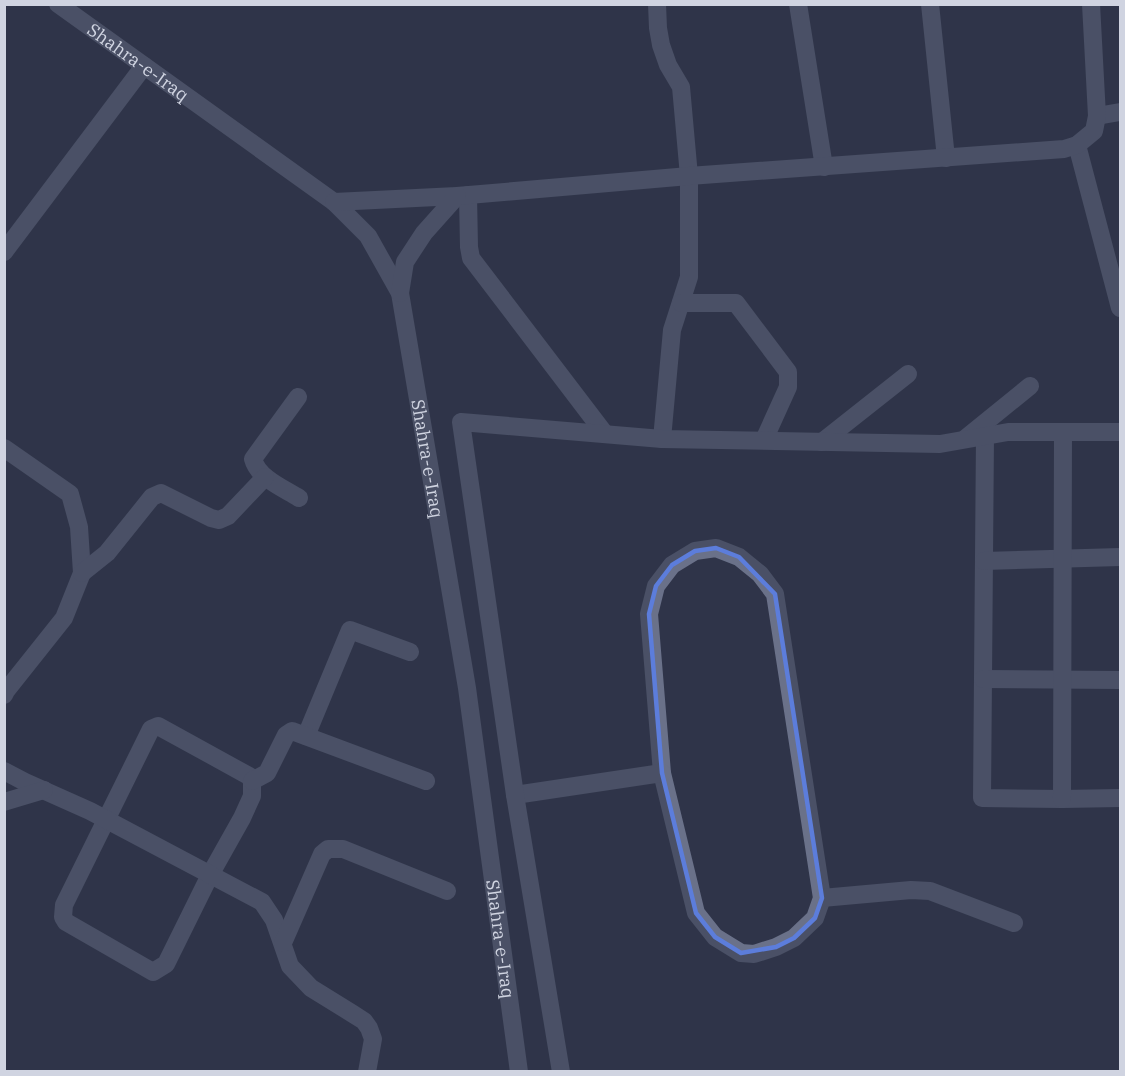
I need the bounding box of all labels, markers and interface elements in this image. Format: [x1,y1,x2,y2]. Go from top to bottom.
street label: Shahra-e-Iraq [83,17,194,106]
street label: Shahra-e-Iraq [407,397,449,520]
street label: Shahra-e-Iraq [482,878,520,1000]

